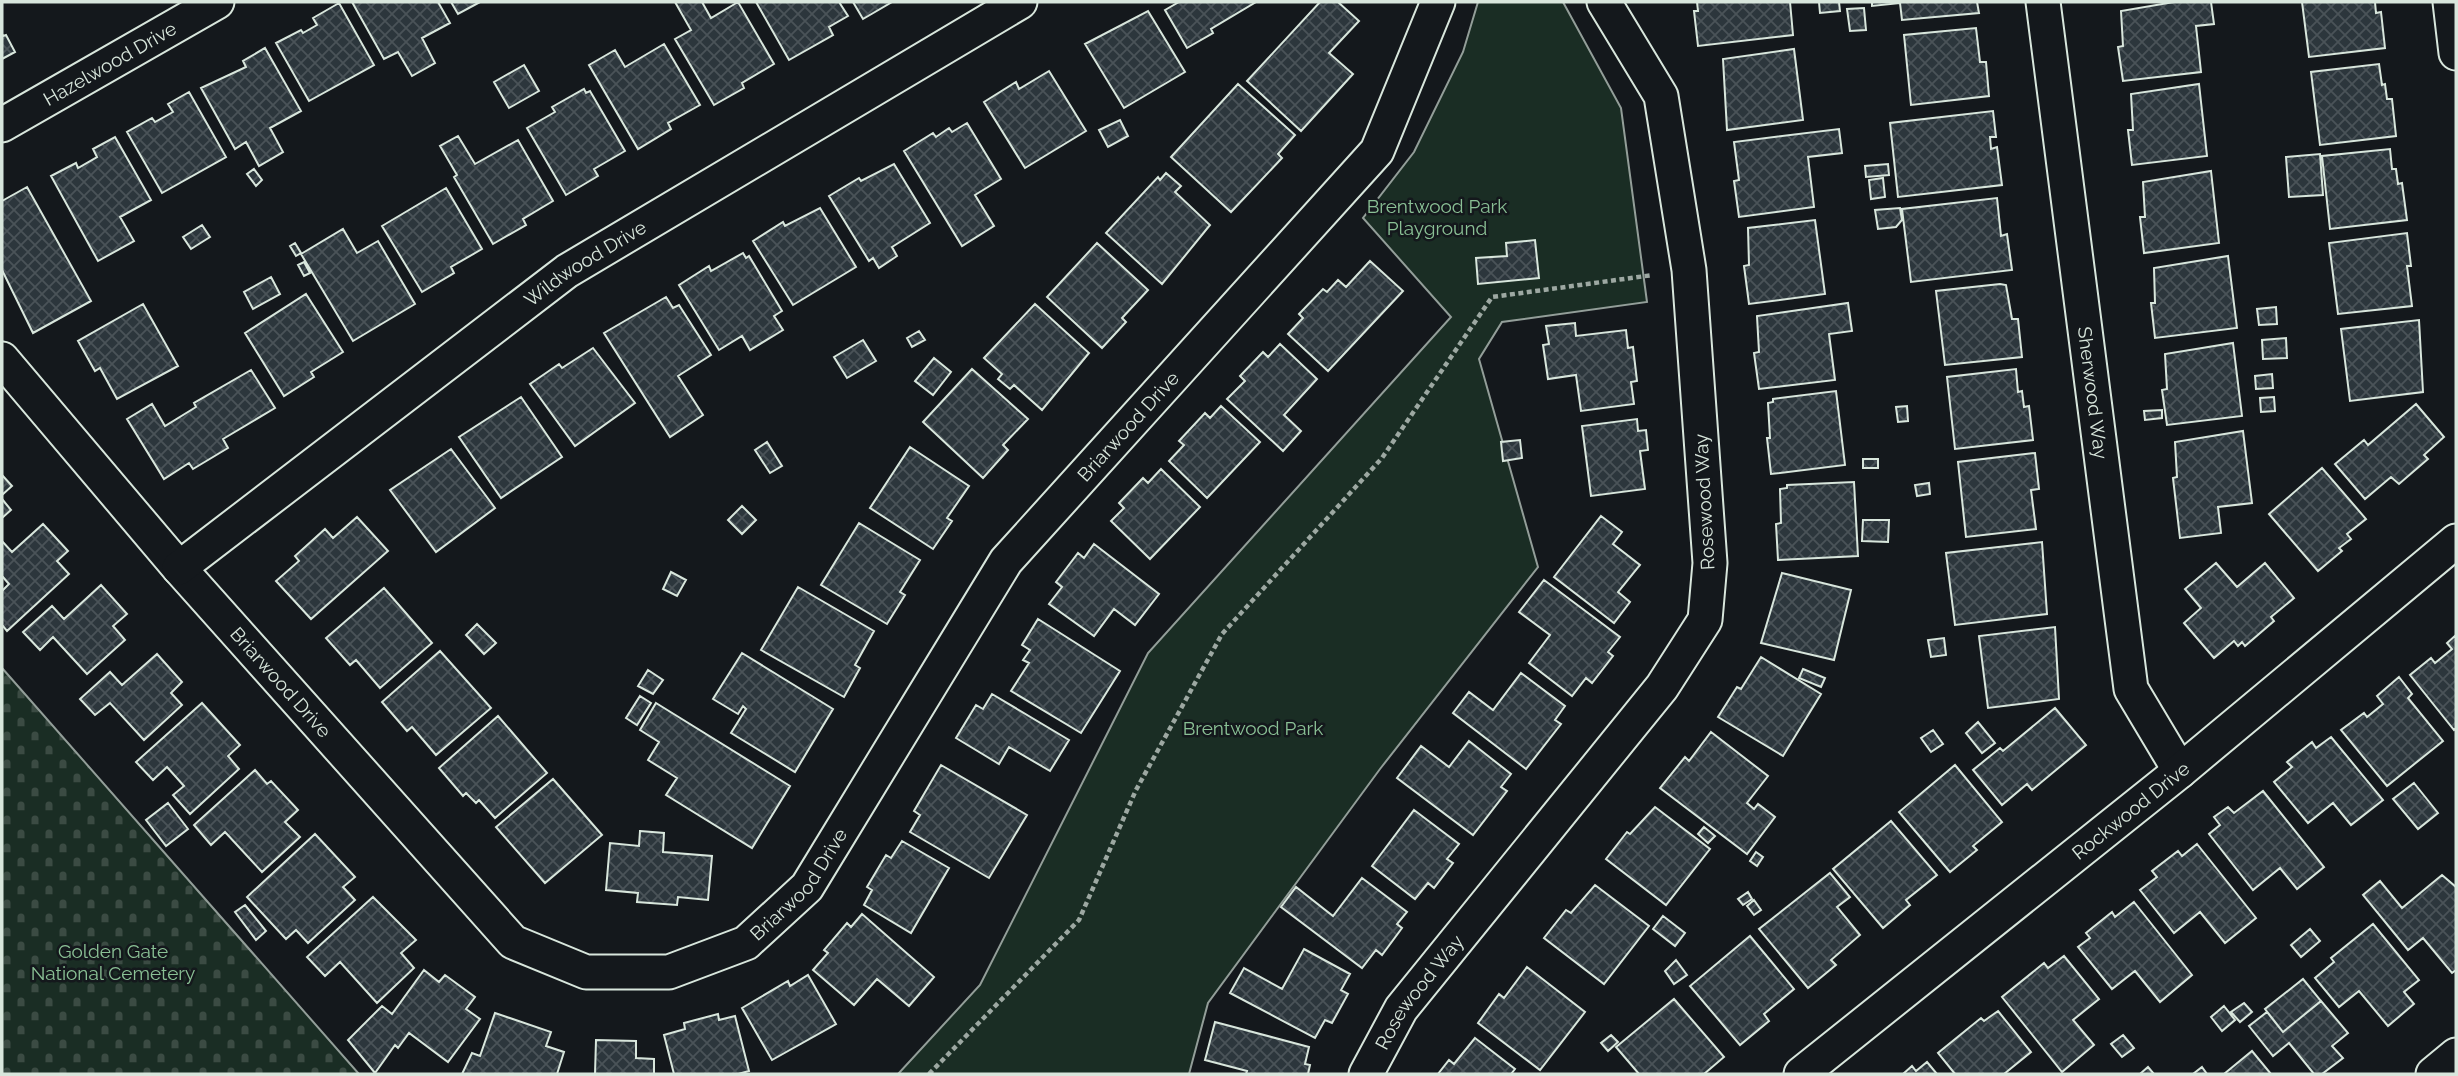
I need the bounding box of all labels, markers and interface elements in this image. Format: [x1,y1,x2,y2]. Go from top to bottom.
street label: Hazelwood Drive [39,17,180,110]
park label: Brentwood Park Playground [1367,195,1507,239]
street label: Wildwood Drive [520,216,650,311]
street label: Sherwood Way [2074,325,2112,460]
street label: Briarwood Drive [1073,367,1183,486]
street label: Rosewood Way [1689,433,1719,571]
street label: Briarwood Drive [226,623,336,742]
park label: Brentwood Park [1183,717,1323,739]
street label: Rockwood Drive [2068,757,2194,864]
street label: Briarwood Drive [745,824,851,945]
street label: Rosewood Way [1370,930,1468,1053]
park label: Golden Gate National Cemetery [31,940,195,984]

